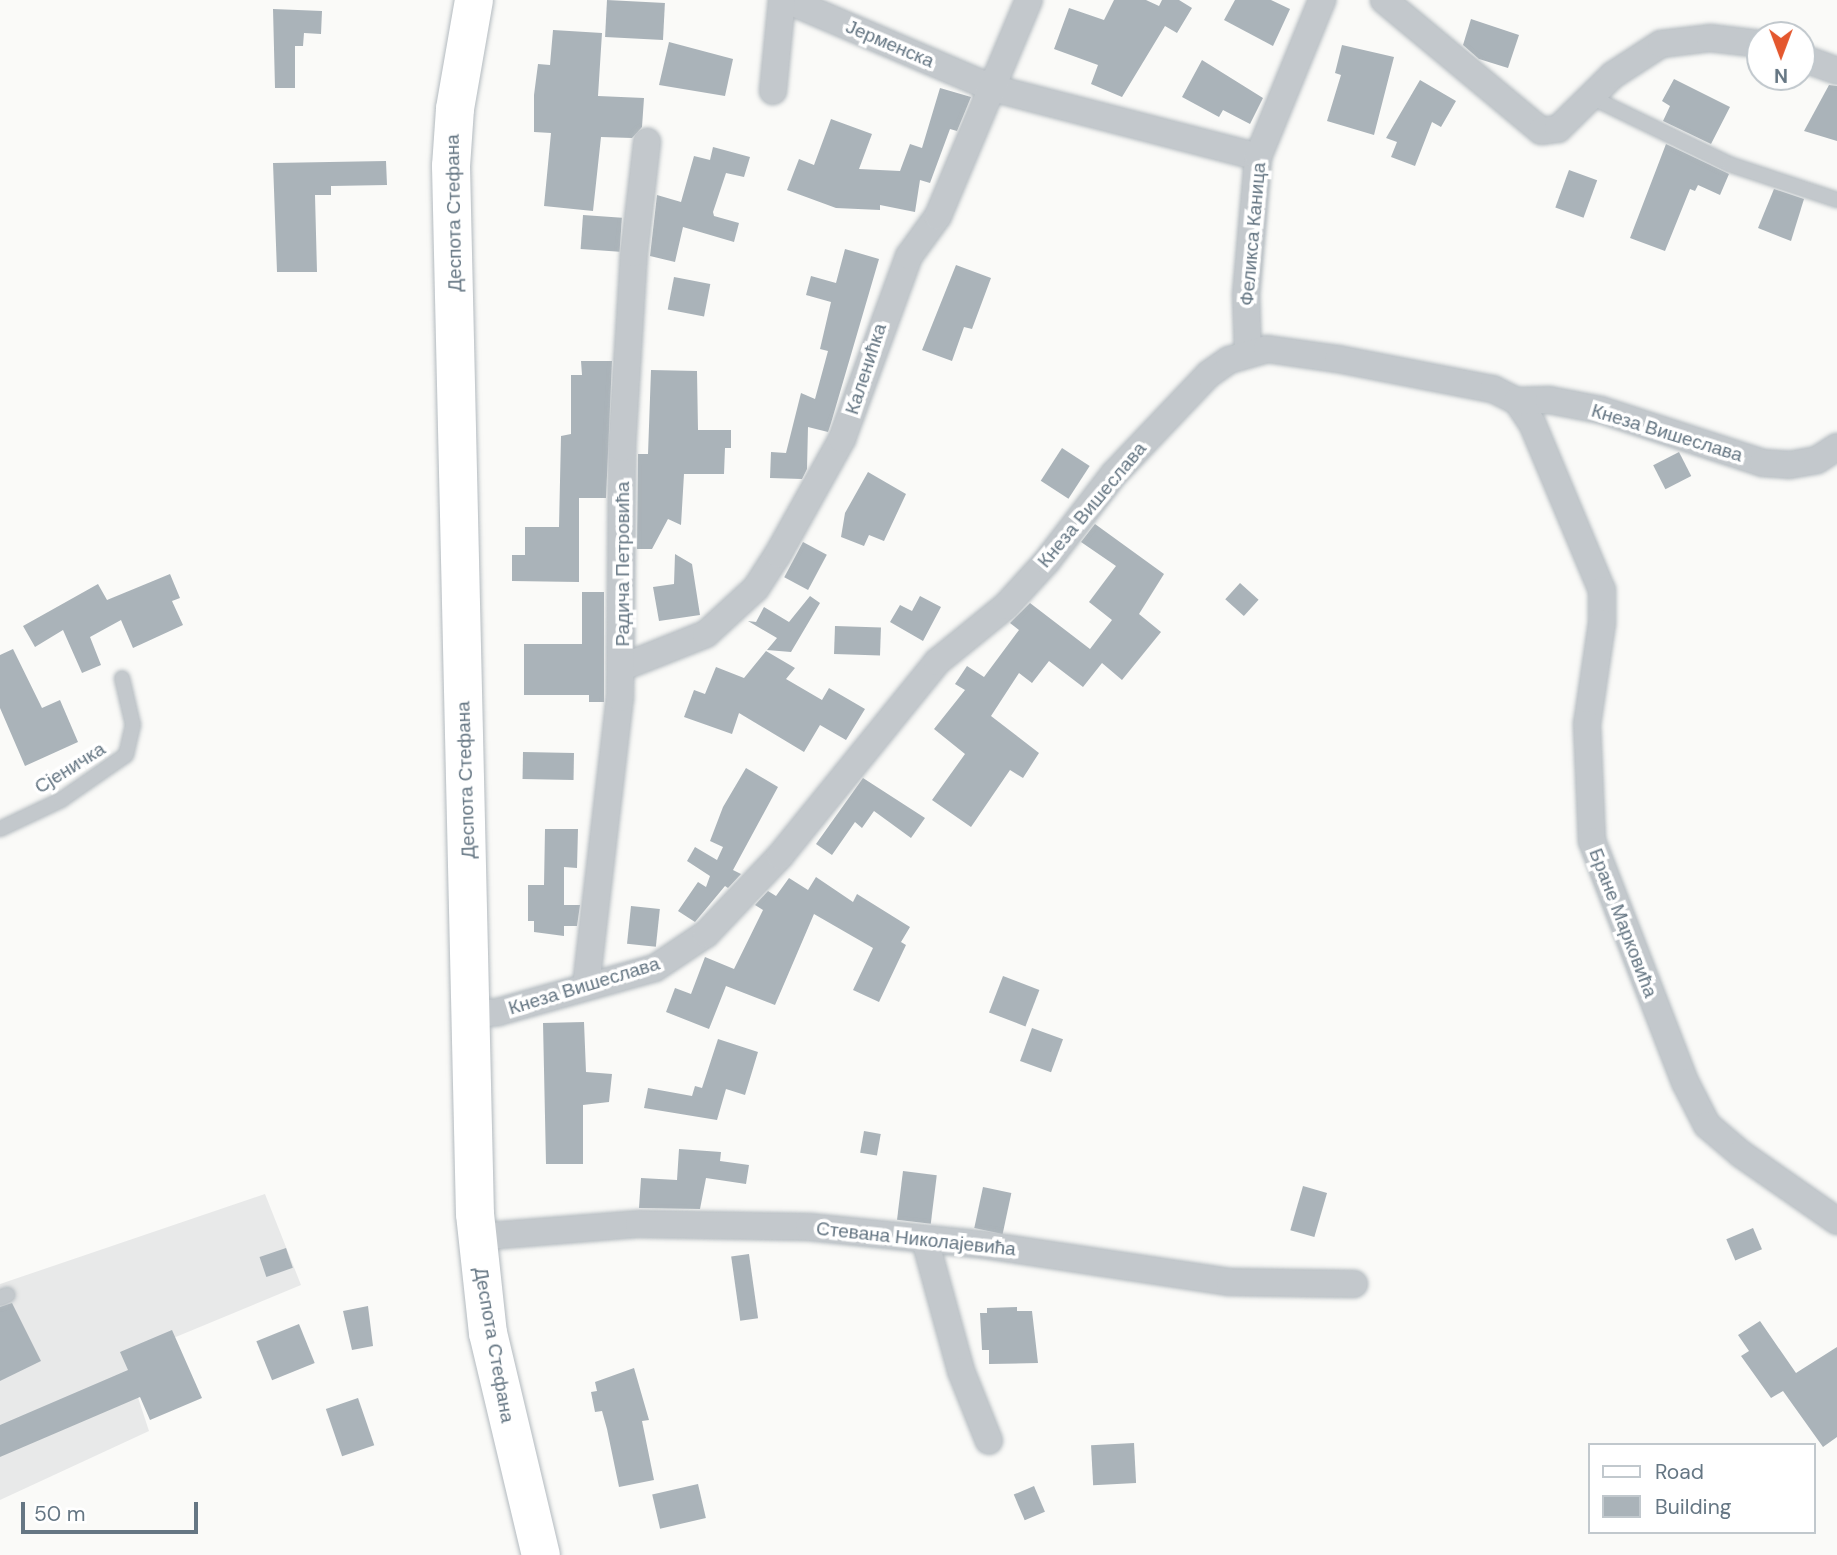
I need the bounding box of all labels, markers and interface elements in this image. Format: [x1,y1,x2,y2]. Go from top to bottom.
street label: Јерменска [842,15,938,73]
north arrow [1746,21,1816,91]
text: N [1774,63,1788,88]
street label: Деспота Стефана [441,134,467,292]
street label: Феликса Каница [1235,161,1271,307]
street label: Каленићка [841,321,891,417]
street label: Кнеза Вишеслава [1589,399,1745,467]
street label: Кнеза Вишеслава [1033,438,1151,572]
street label: Радича Петровића [612,481,634,647]
street label: Деспота Стефана [452,701,480,859]
street label: Сјеничка [31,737,109,799]
street label: Бране Марковића [1584,845,1662,1001]
street label: Кнеза Вишеслава [506,952,662,1020]
street label: Стевана Николајевића [815,1217,1017,1261]
street label: Деспота Стефана [469,1265,519,1425]
legend [1588,1443,1816,1534]
text: Road [1655,1458,1704,1486]
scale bar [24,1488,201,1532]
text: Building [1655,1493,1731,1521]
text: 50 m [34,1500,85,1528]

